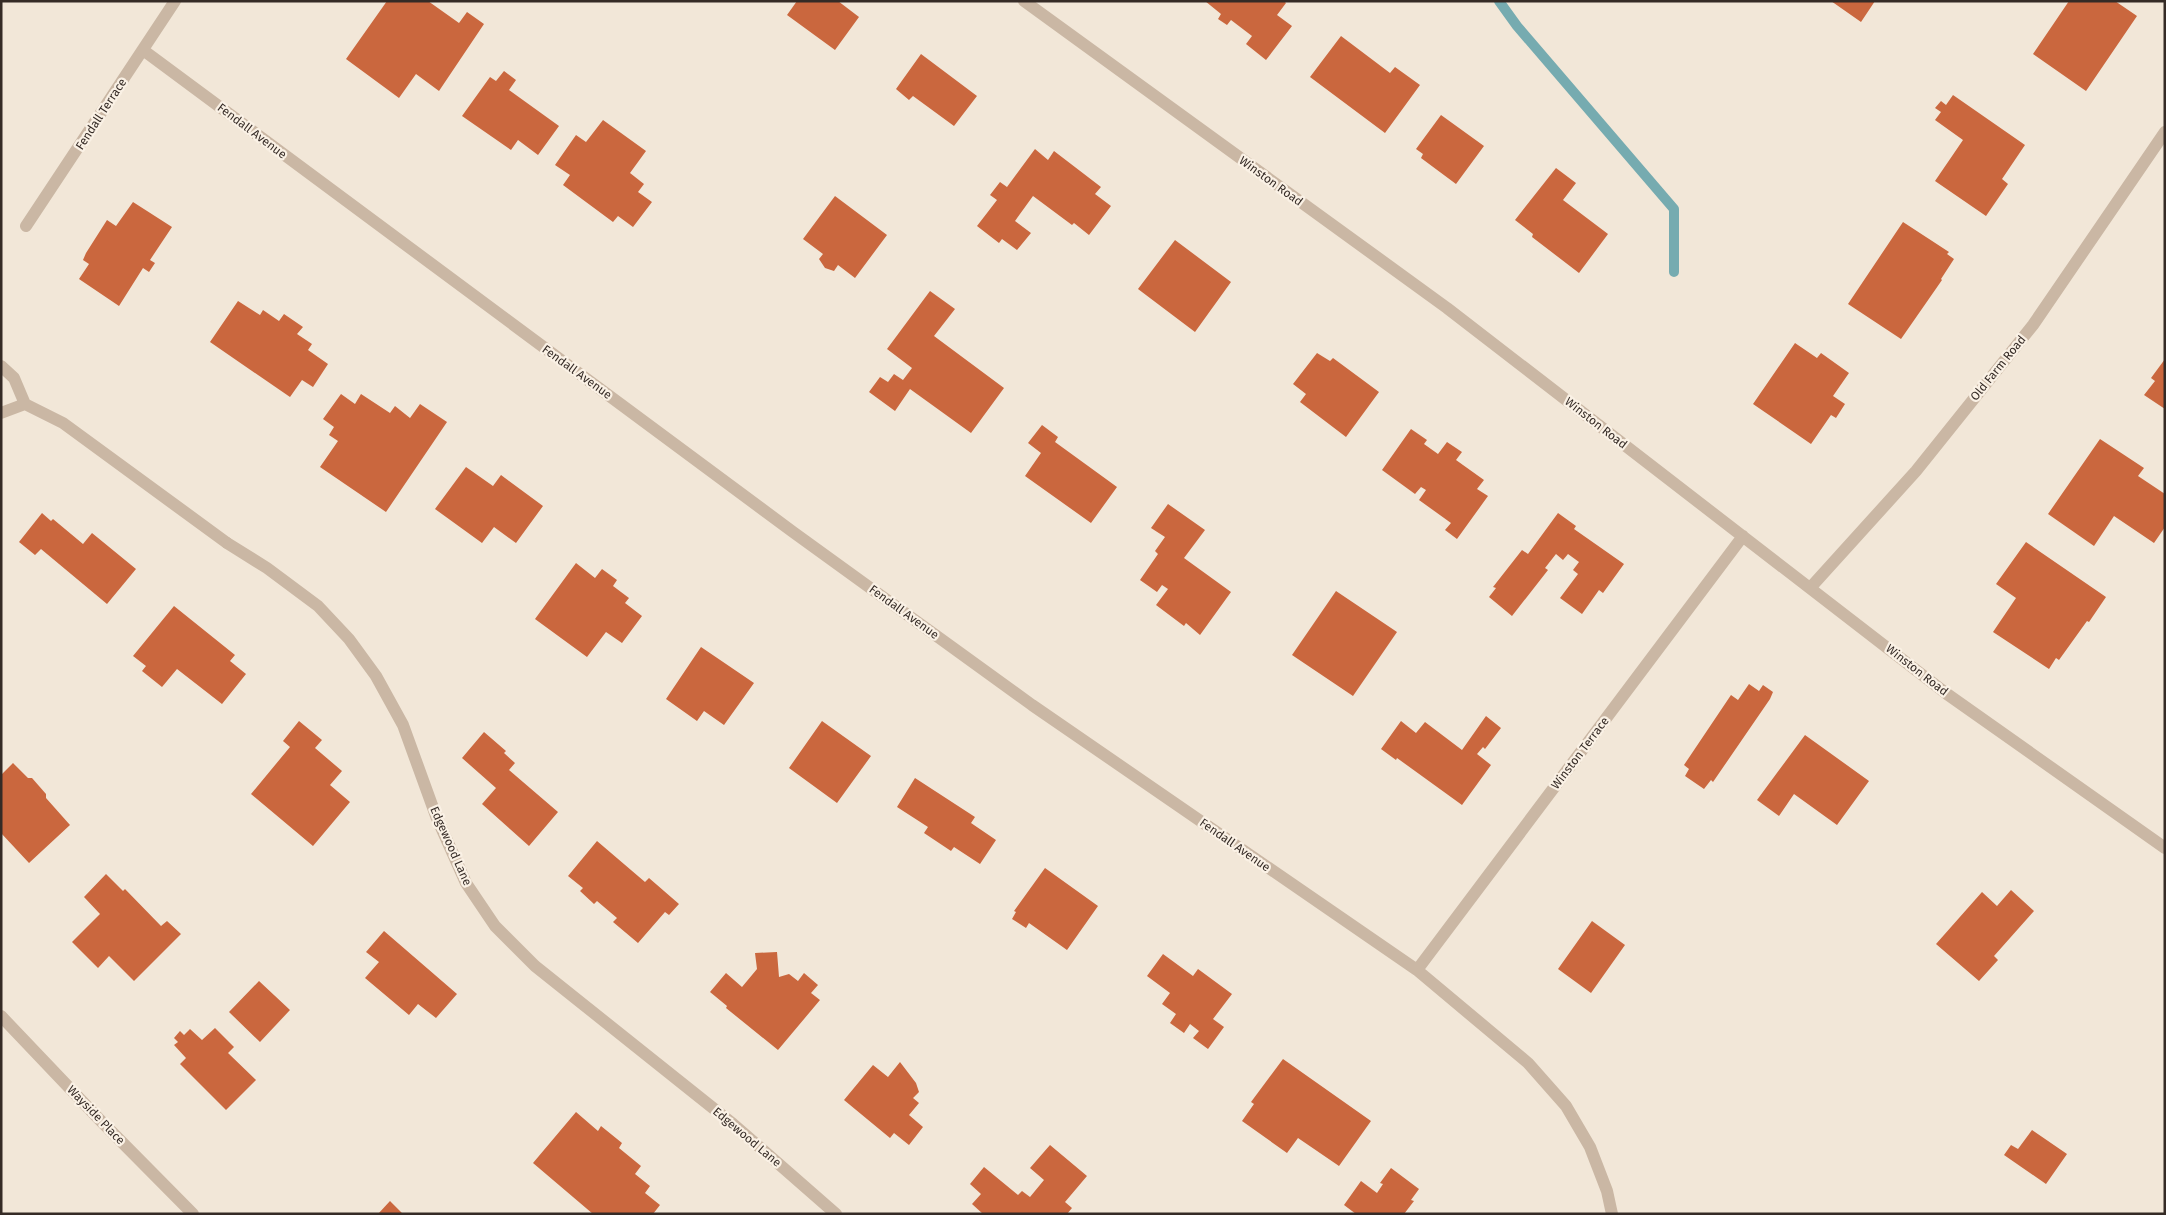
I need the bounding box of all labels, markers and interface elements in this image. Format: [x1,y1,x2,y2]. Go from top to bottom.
street label: Fendall Terrace [73,76,129,152]
street label: Fendall Avenue [215,101,289,161]
street label: Winston Road [1237,153,1305,209]
street label: Old Farm Road [1968,333,2028,403]
street label: Fendall Avenue [539,342,615,402]
street label: Winston Road [1562,394,1630,452]
street label: Fendall Avenue [866,582,942,642]
street label: Winston Road [1883,641,1951,699]
street label: Winston Terrace [1548,714,1612,792]
street label: Edgewood Lane [427,804,475,888]
street label: Fendall Avenue [1197,816,1273,874]
street label: Wayside Place [64,1083,128,1147]
street label: Edgewood Lane [710,1104,784,1170]

